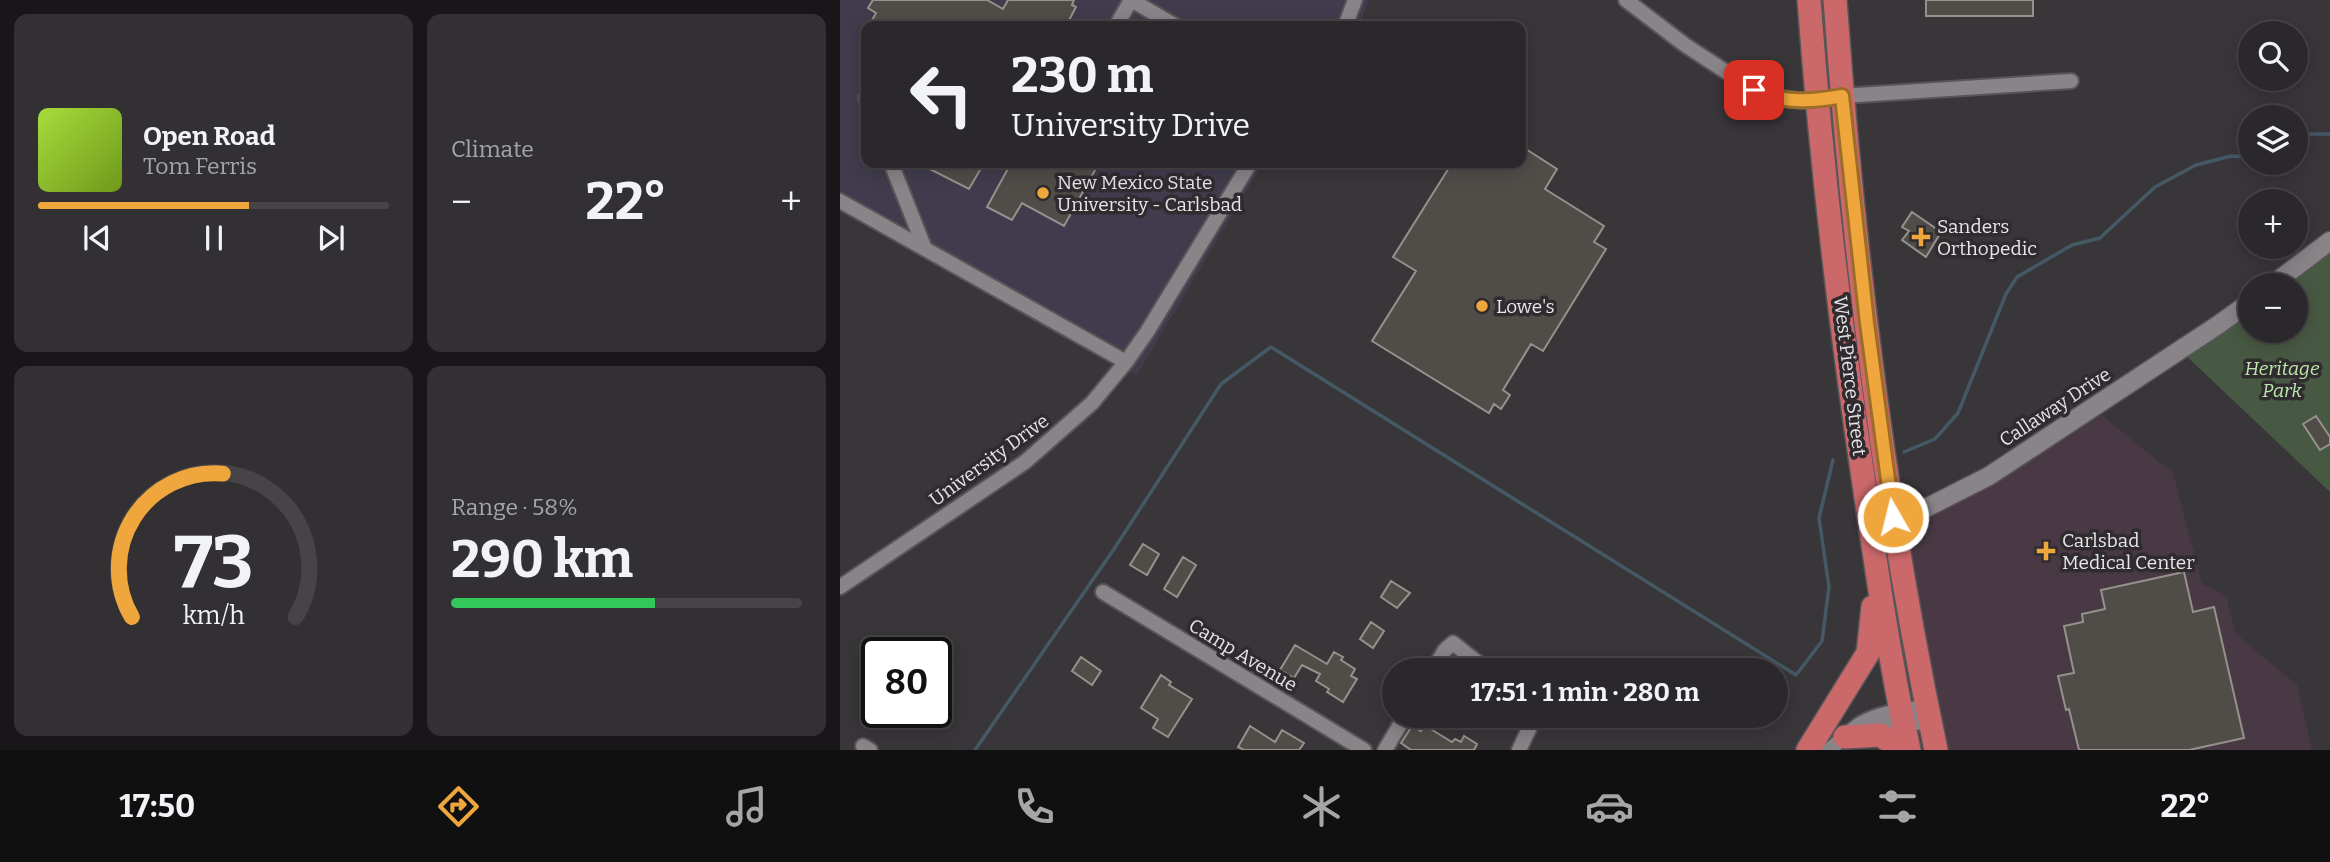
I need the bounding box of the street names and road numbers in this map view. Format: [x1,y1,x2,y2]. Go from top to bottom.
street label: West Pierce Street [1829,295,1871,457]
street label: Callaway Drive [1995,362,2115,452]
street label: University Drive [925,409,1053,511]
street label: Camp Avenue [1185,614,1301,696]

